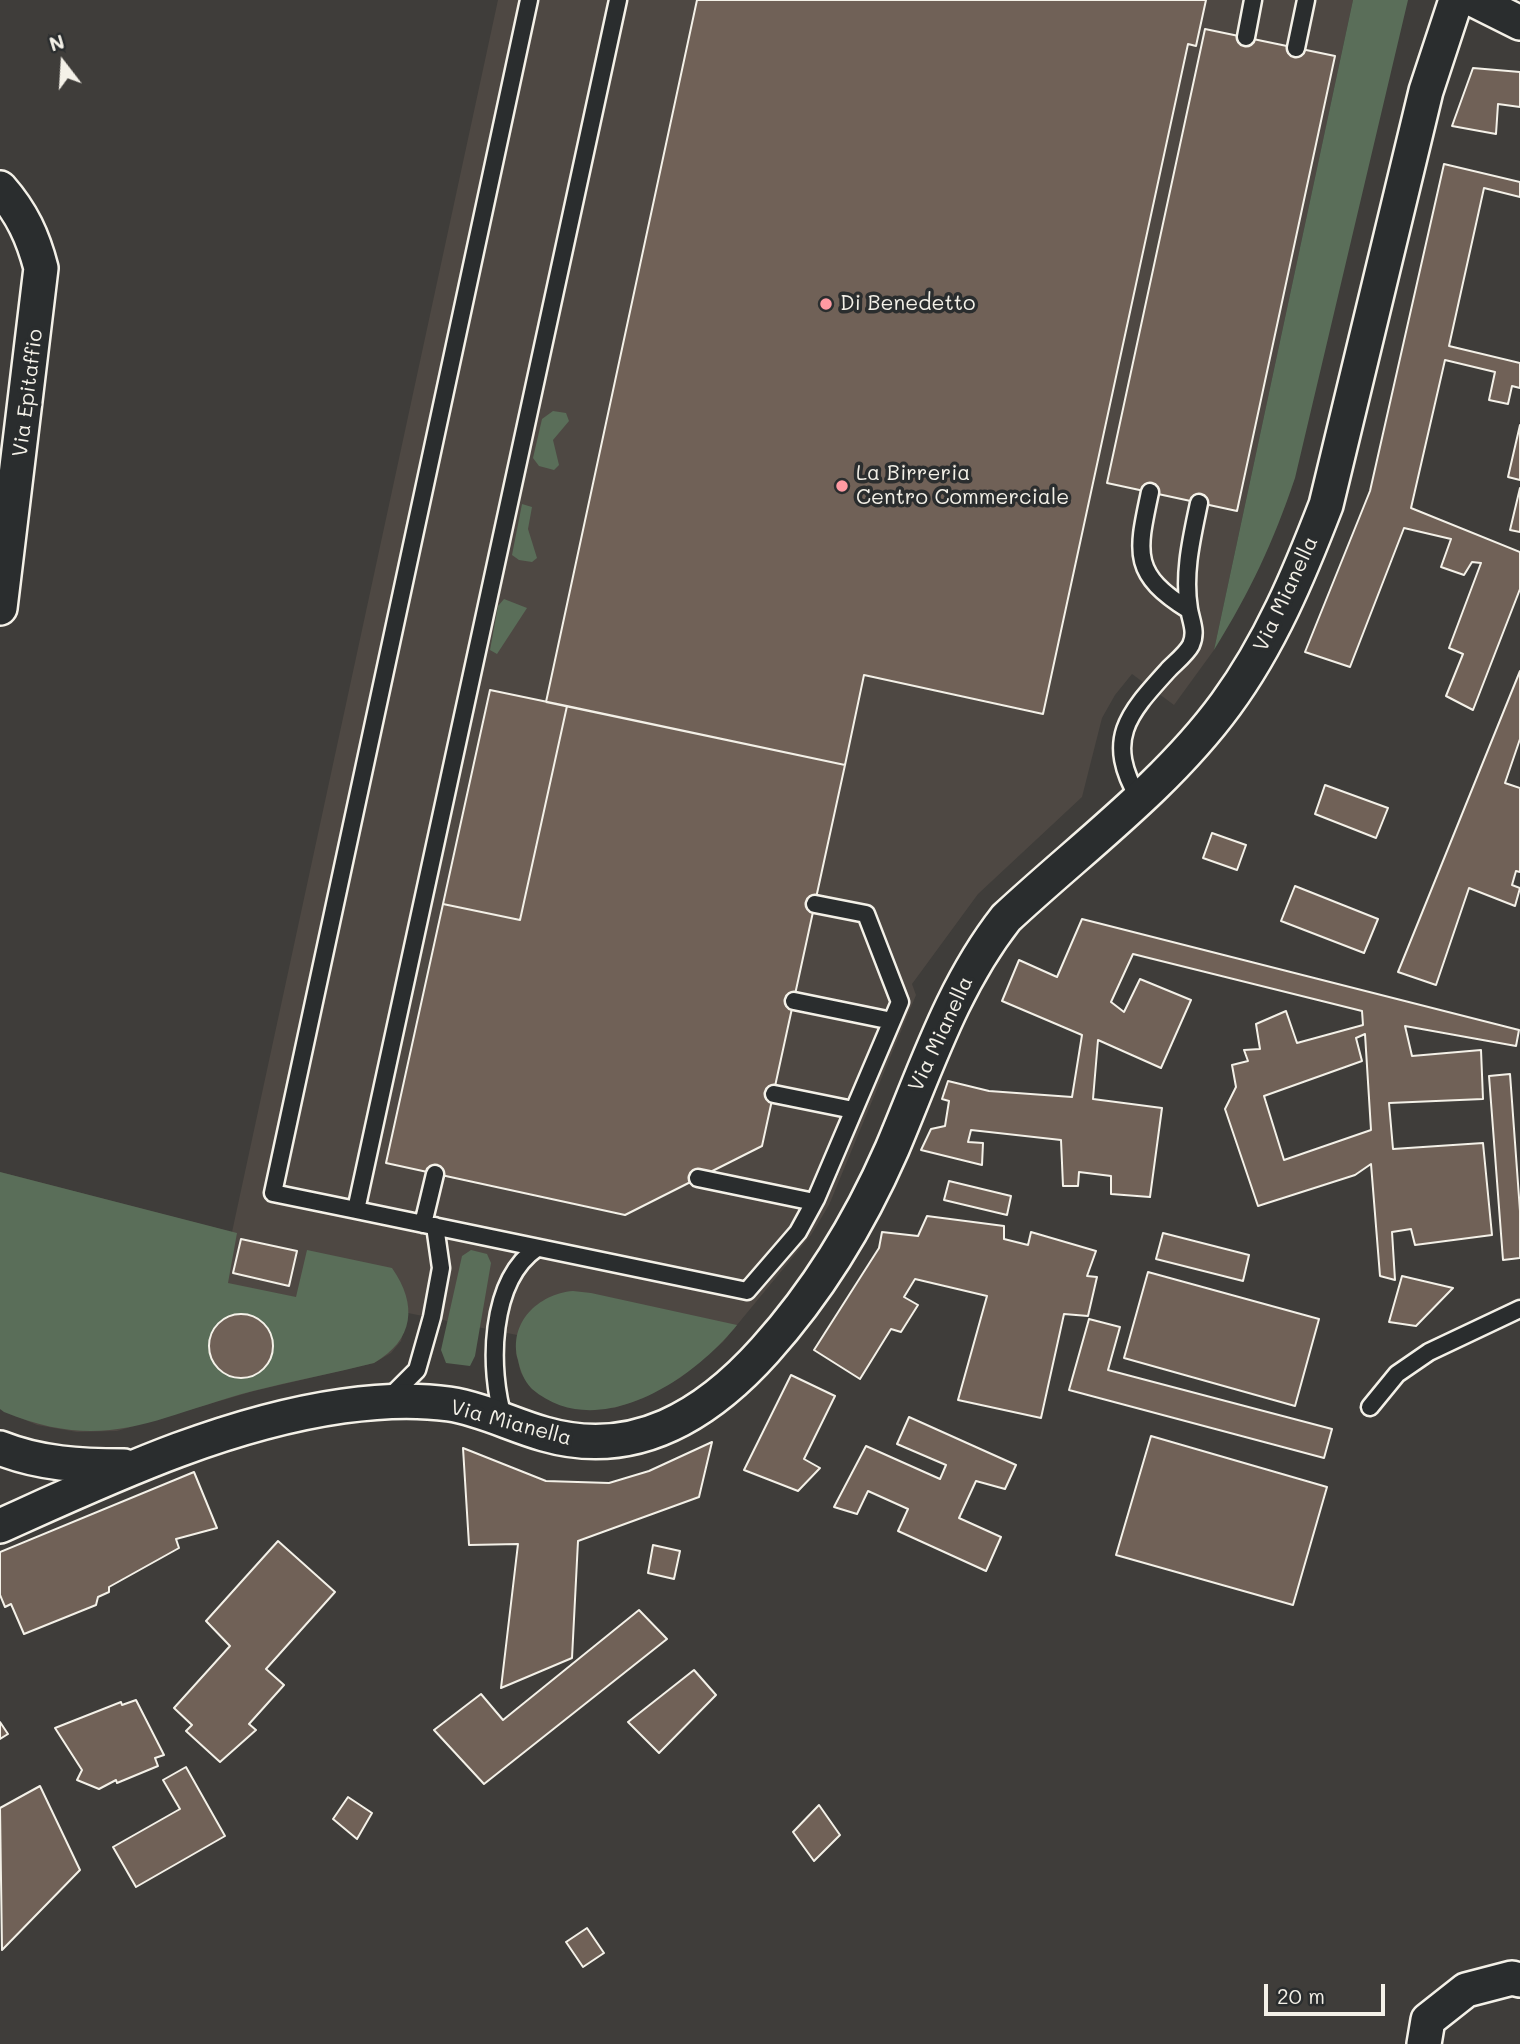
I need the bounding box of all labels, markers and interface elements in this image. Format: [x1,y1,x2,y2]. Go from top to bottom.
north arrow [28,28,98,98]
text: N [46,28,67,57]
place label: Di Benedetto [840,291,975,317]
marker: Di Benedetto [818,296,834,312]
street label: Via Epitaffio [8,328,48,458]
place label: La Birreria Centro Commerciale [856,461,1069,511]
marker: La Birreria Centro Commerciale [834,478,850,494]
street label: Via Mianella [1248,532,1324,656]
street label: Via Mianella [903,972,979,1096]
street label: Via Mianella [448,1395,574,1451]
scale bar [1268,1970,1389,2014]
text: 20 m [1277,1982,1325,2009]

